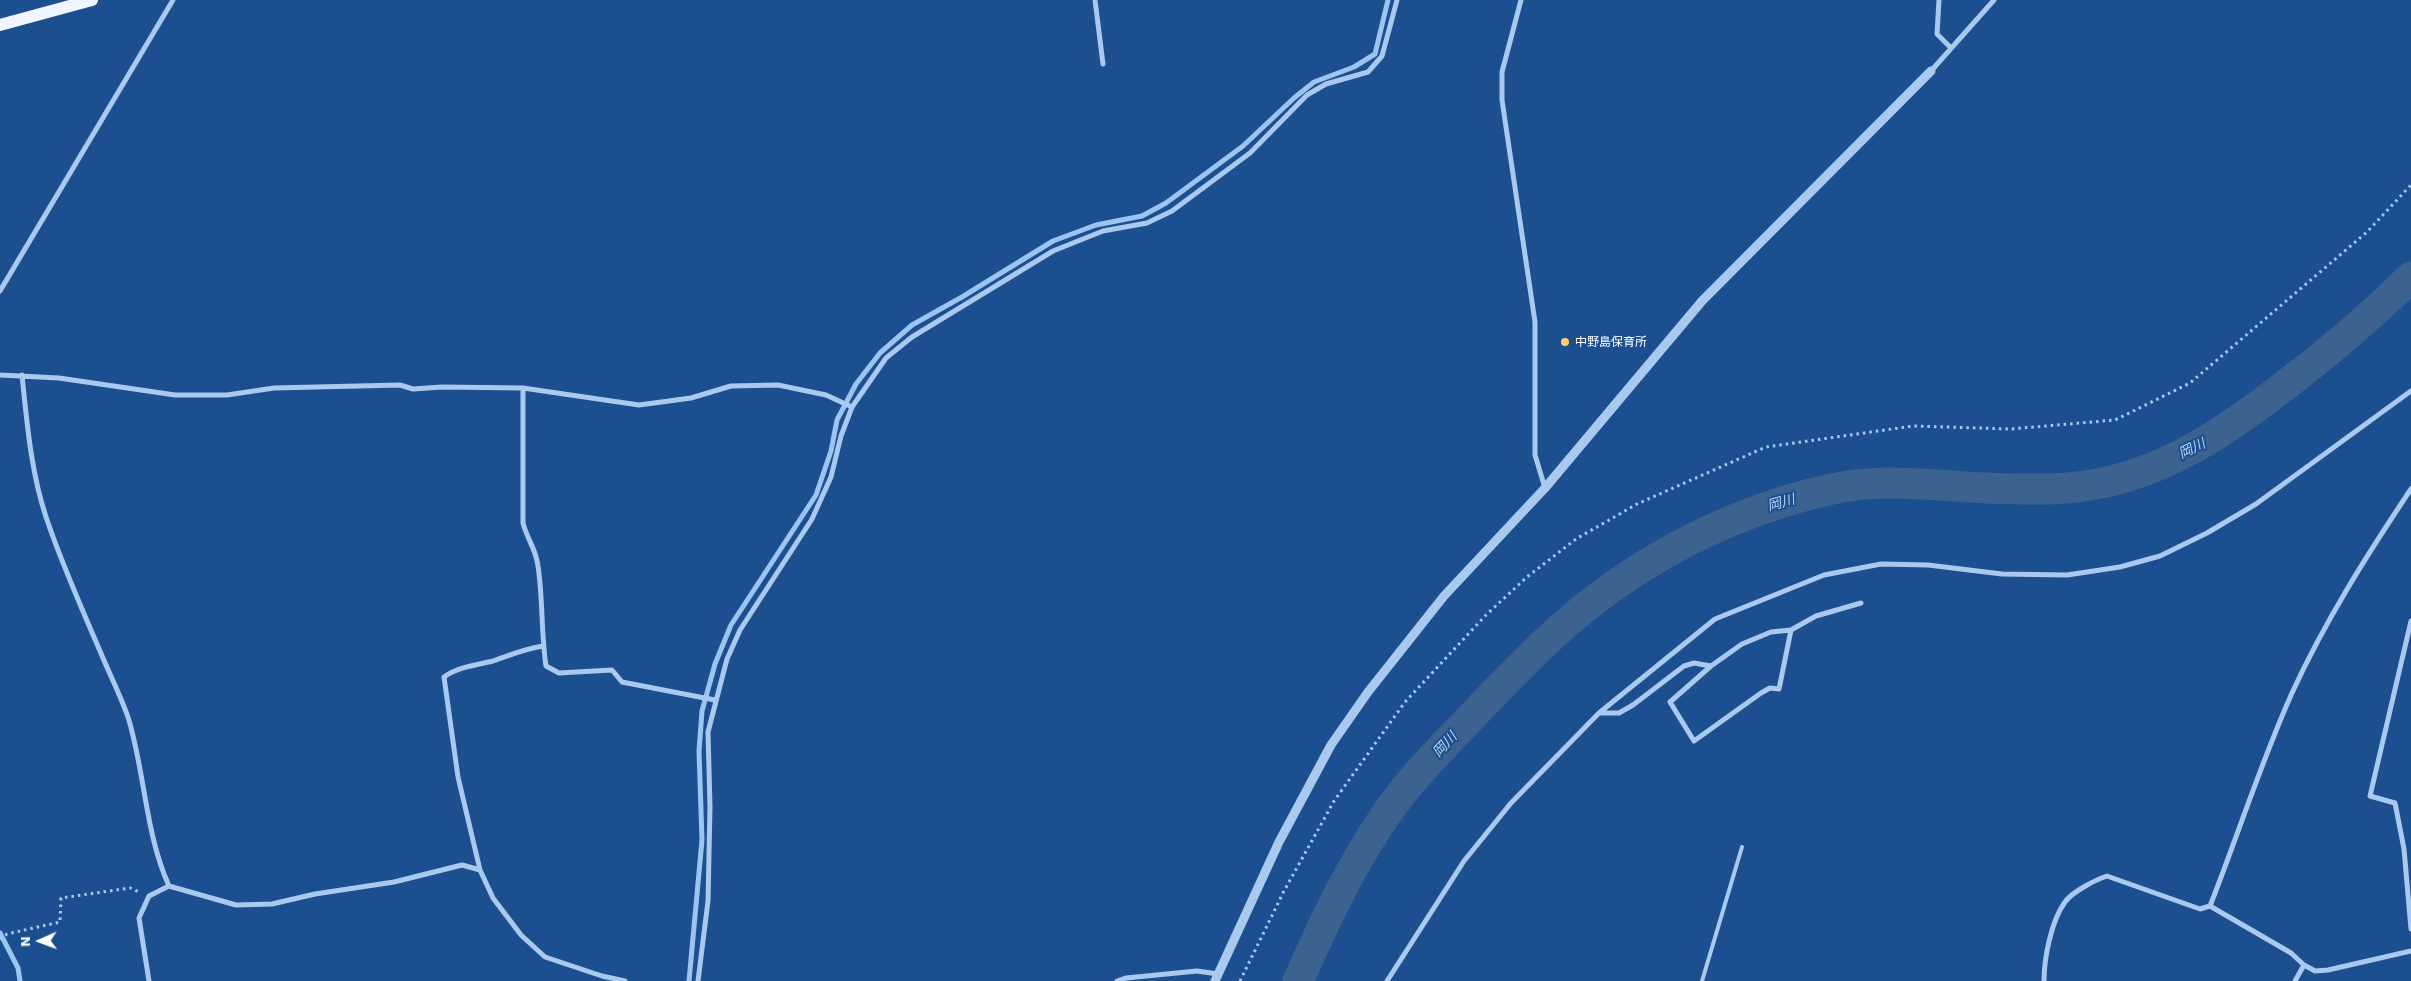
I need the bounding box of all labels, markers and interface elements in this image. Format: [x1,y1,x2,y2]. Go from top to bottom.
place label: 中野島保育所 [1575,335,1647,349]
marker: 中野島保育所 [1559,336,1571,348]
water label: 岡川 [2176,435,2208,463]
water label: 岡川 [1765,491,1797,515]
water label: 岡川 [1429,729,1461,761]
north arrow [15,916,65,966]
text: N [17,936,33,947]

